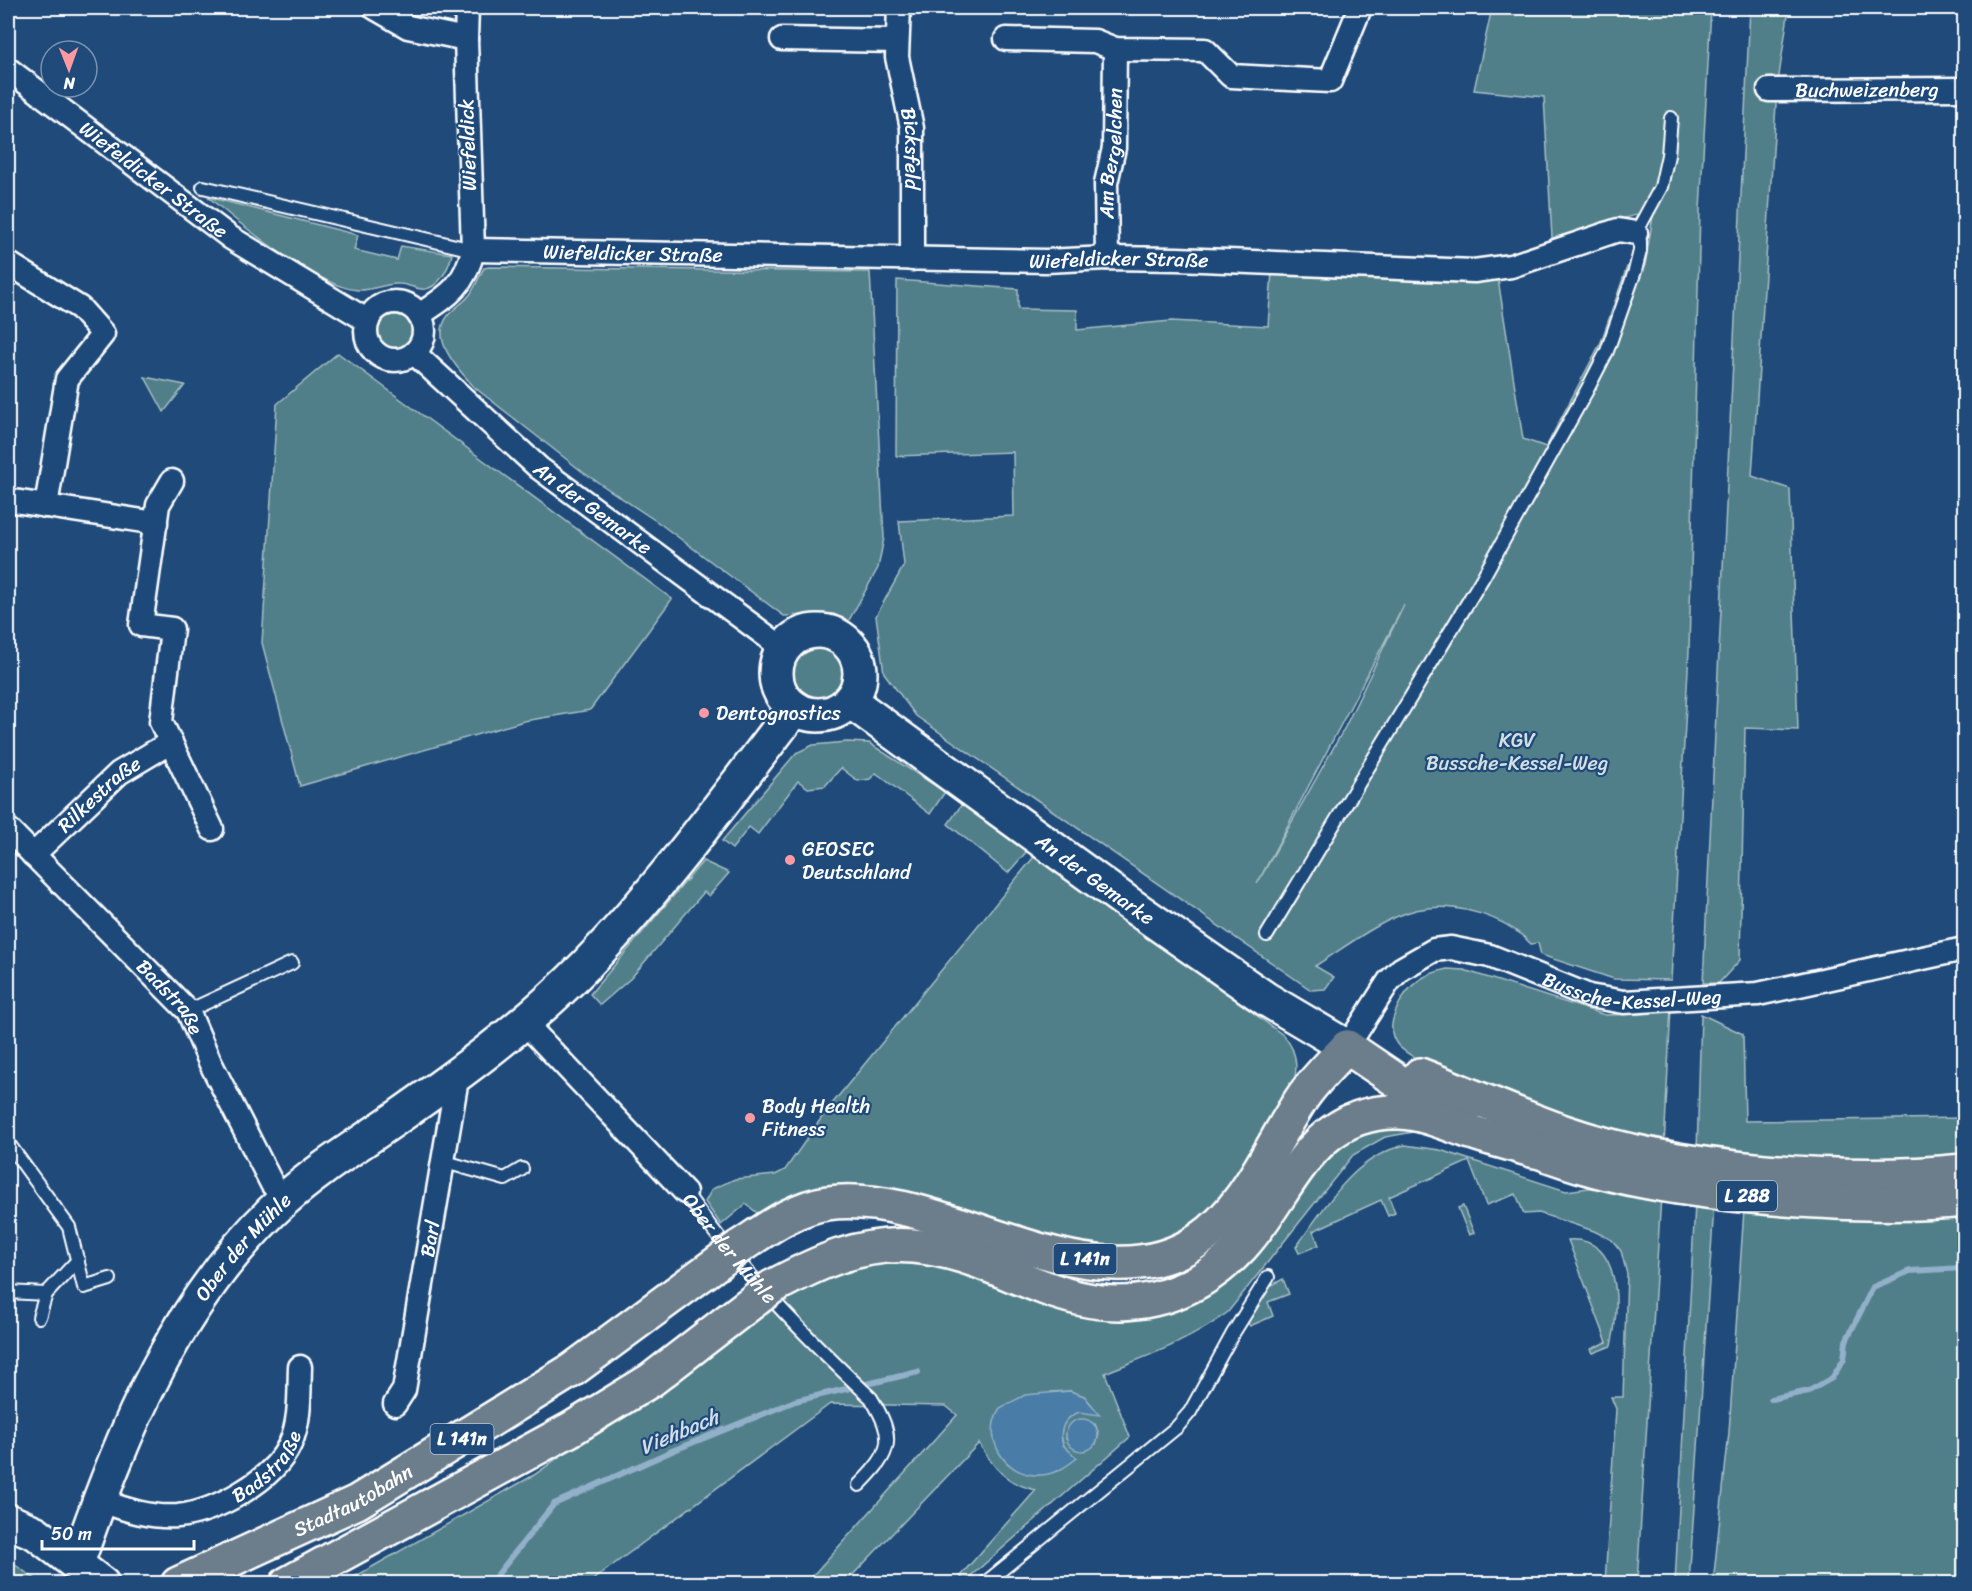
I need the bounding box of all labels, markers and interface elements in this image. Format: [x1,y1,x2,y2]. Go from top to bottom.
north arrow [39,39,99,99]
text: N [63,69,76,98]
street label: Buchweizenberg [1795,72,1939,107]
street label: Am Bergelchen [1088,88,1132,220]
street label: Wiefeldick [449,98,487,192]
street label: Bicksfeld [891,104,930,191]
street label: Wiefeldicker Straße [72,111,236,248]
street label: Wiefeldicker Straße [543,234,723,272]
street label: Wiefeldicker Straße [1029,240,1209,279]
street label: An der Gemarke [525,451,660,564]
place label: Dentognostics [716,696,841,731]
marker: Dentognostics [697,706,711,720]
park label: KGV Bussche-Kessel-Weg [1426,723,1608,781]
street label: Rilkestraße [49,746,148,841]
street label: An der Gemarke [1027,823,1162,934]
place label: GEOSEC Deutschland [802,832,912,890]
marker: GEOSEC Deutschland [783,853,797,867]
street label: Badstraße [128,950,214,1040]
street label: Bussche-Kessel-Weg [1537,961,1722,1020]
place label: Body Health Fitness [762,1089,870,1147]
marker: Body Health Fitness [743,1111,757,1125]
road number: L 288 [1717,1181,1777,1211]
street label: Ober der Mühle [185,1183,300,1308]
street label: Ober der Mühle [673,1185,786,1312]
street label: Barl [409,1217,450,1260]
road number: L 141n [1054,1244,1116,1274]
water label: Viehbach [633,1397,727,1466]
road number: L 141n [430,1424,494,1454]
street label: Badstraße [225,1426,311,1512]
street label: Stadtautobahn [287,1454,420,1547]
scale bar [42,1513,194,1551]
text: 50 m [51,1518,92,1550]

